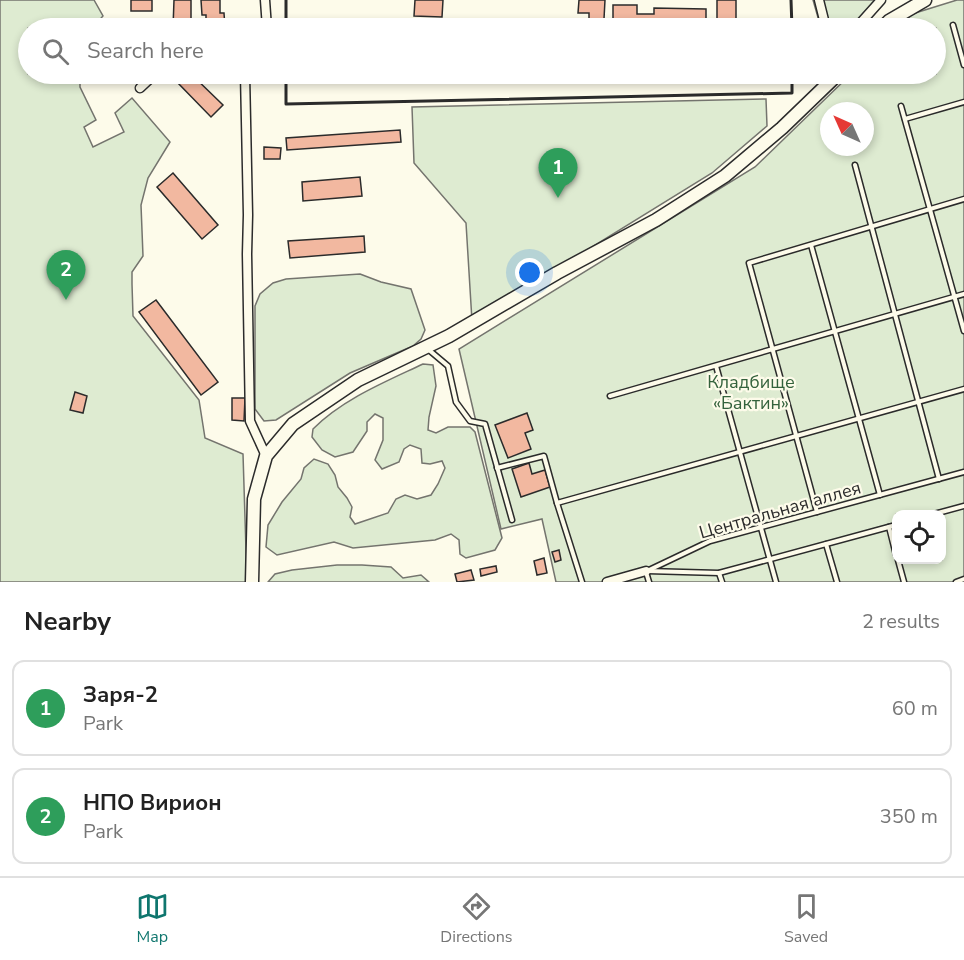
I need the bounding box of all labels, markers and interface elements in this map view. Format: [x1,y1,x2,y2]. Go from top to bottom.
search box [18,18,946,84]
icon: search [39,35,72,68]
text: Search here [87,36,204,66]
north arrow [820,102,874,156]
pin: 1 [538,148,578,198]
pin: 2 [46,250,86,300]
your location [515,258,544,287]
park label: Кладбище «Бактин» [707,370,795,415]
street label: Центральная аллея [696,475,864,545]
map controls [892,510,946,564]
button: locate [892,510,946,564]
text: Nearby [24,604,111,639]
text: 2 results [862,608,940,635]
text: Заря-2 [83,680,158,710]
text: 1 [40,695,52,722]
text: 60 m [892,695,938,722]
text: Park [83,710,123,737]
text: НПО Вирион [83,788,222,818]
text: 2 [40,803,52,830]
text: 350 m [880,803,938,830]
text: Park [83,818,123,845]
tab: Map [136,890,169,948]
tab: Directions [440,890,512,948]
tab: Saved [784,890,828,948]

